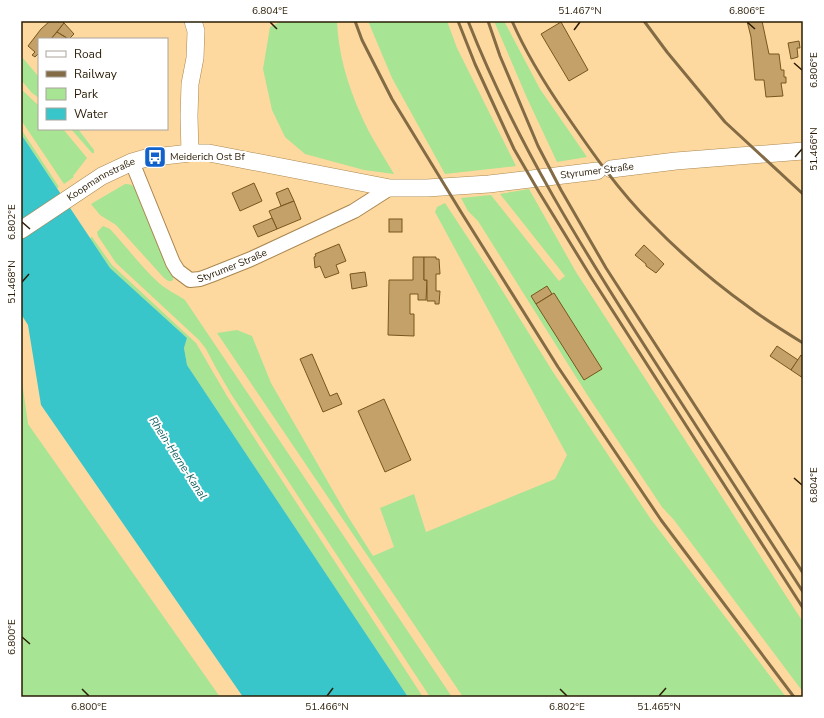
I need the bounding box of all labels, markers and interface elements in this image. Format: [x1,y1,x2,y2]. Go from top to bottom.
text: 6.804°E [252,4,288,18]
text: 51.467°N [558,4,602,18]
text: 6.806°E [729,4,765,18]
legend [38,38,168,130]
text: Road [74,46,102,62]
text: 6.806°E [807,52,821,88]
text: Railway [74,66,118,82]
text: Park [74,86,99,102]
text: Water [74,106,108,122]
text: 51.466°N [807,127,821,171]
bus stop icon: Meiderich Ost Bf [142,144,168,170]
place label: Meiderich Ost Bf [170,150,245,164]
street label: Koopmannstraße [64,154,137,204]
street label: Styrumer Straße [559,160,635,182]
text: 6.802°E [5,204,19,240]
street label: Styrumer Straße [195,246,269,286]
text: 51.468°N [5,260,19,304]
water label: Rhein-Herne-Kanal [146,414,210,502]
text: 6.804°E [807,467,821,503]
text: 6.800°E [5,619,19,655]
text: 6.800°E [71,700,107,714]
text: 51.466°N [305,700,349,714]
text: 6.802°E [549,700,585,714]
text: 51.465°N [637,700,681,714]

